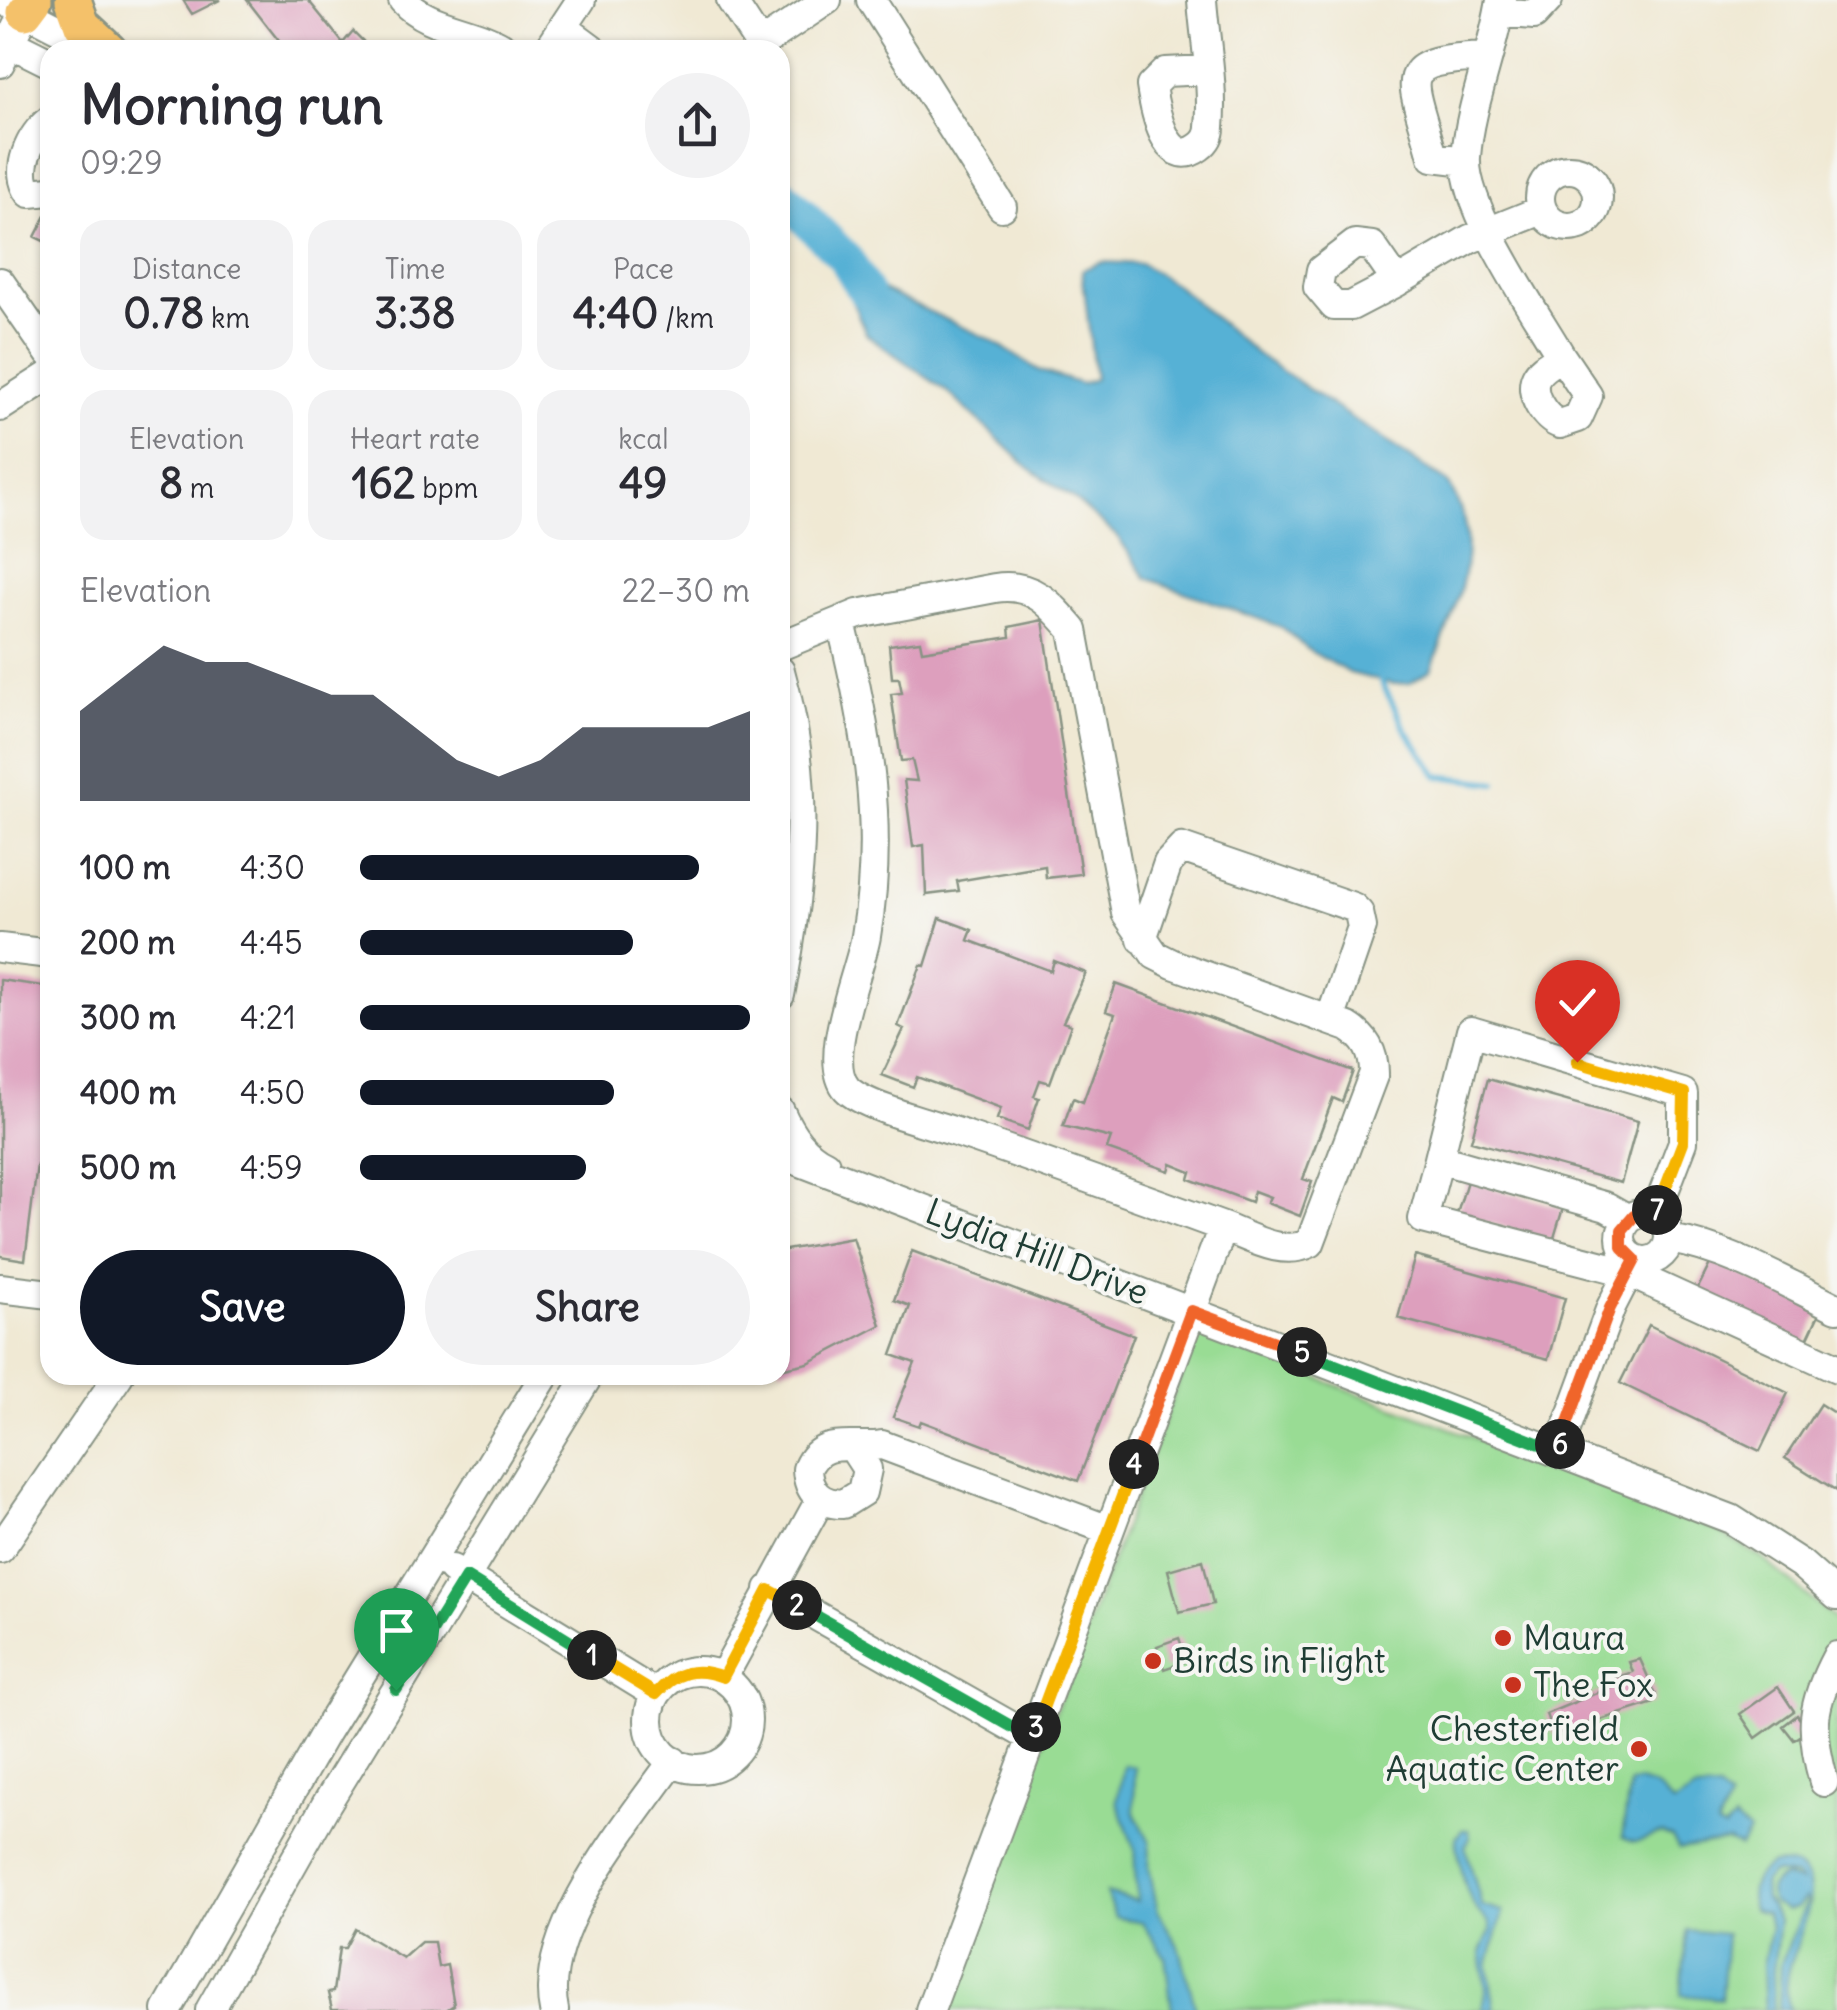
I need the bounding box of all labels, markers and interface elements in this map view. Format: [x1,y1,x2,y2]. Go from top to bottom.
text: Morning run [80,70,384,139]
button: share [645,73,750,178]
text: 09:29 [80,142,163,183]
text: Distance [132,251,241,287]
text: Time [385,251,445,287]
text: Pace [613,251,674,287]
text: 0.78 [123,287,204,339]
text: 3:38 [374,287,456,339]
text: 4:40 [573,287,658,339]
text: km [204,300,250,336]
text: /km [658,300,714,336]
text: Elevation [129,421,244,457]
text: Heart rate [350,421,480,457]
text: kcal [618,421,669,457]
text: 8 [159,457,183,509]
text: 162 [352,457,416,509]
text: 49 [619,457,668,509]
text: m [183,470,214,506]
text: bpm [416,470,478,506]
text: Elevation [80,570,211,611]
text: 22–30 m [622,570,750,611]
text: 100 m [80,847,171,888]
text: 4:30 [240,847,305,888]
text: 200 m [80,922,175,963]
text: 4:45 [240,922,303,963]
pin [1535,960,1620,1063]
icon: check [1550,975,1605,1030]
text: 300 m [80,997,176,1038]
text: 4:21 [240,997,296,1038]
text: 400 m [80,1072,176,1113]
text: 4:50 [240,1072,305,1113]
text: 500 m [80,1147,176,1188]
text: 4:59 [240,1147,303,1188]
pin: 7 [1632,1185,1682,1235]
street label: Lydia Hill Drive [920,1188,1155,1314]
text: 7 [1650,1192,1664,1228]
button: Save [80,1250,405,1365]
button: Share [425,1250,750,1365]
pin: 5 [1277,1327,1327,1377]
text: 5 [1294,1334,1310,1370]
pin: 6 [1535,1419,1585,1469]
text: 6 [1552,1426,1568,1462]
pin: 4 [1109,1439,1159,1489]
text: 4 [1126,1446,1142,1482]
pin: 2 [772,1580,822,1630]
text: 2 [789,1587,805,1623]
pin [354,1588,439,1691]
icon: arrive [369,1603,424,1658]
place label: Maura [1523,1615,1625,1659]
marker: Maura [1492,1627,1514,1649]
pin: 1 [567,1630,617,1680]
text: 1 [586,1637,598,1673]
place label: Birds in Flight [1173,1638,1386,1682]
marker: Birds in Flight [1142,1650,1164,1672]
place label: The Fox [1533,1662,1653,1706]
marker: The Fox [1502,1674,1524,1696]
pin: 3 [1011,1702,1061,1752]
place label: Chesterfield Aquatic Center [1386,1706,1619,1790]
text: 3 [1028,1709,1044,1745]
marker: Chesterfield Aquatic Center [1628,1738,1650,1760]

